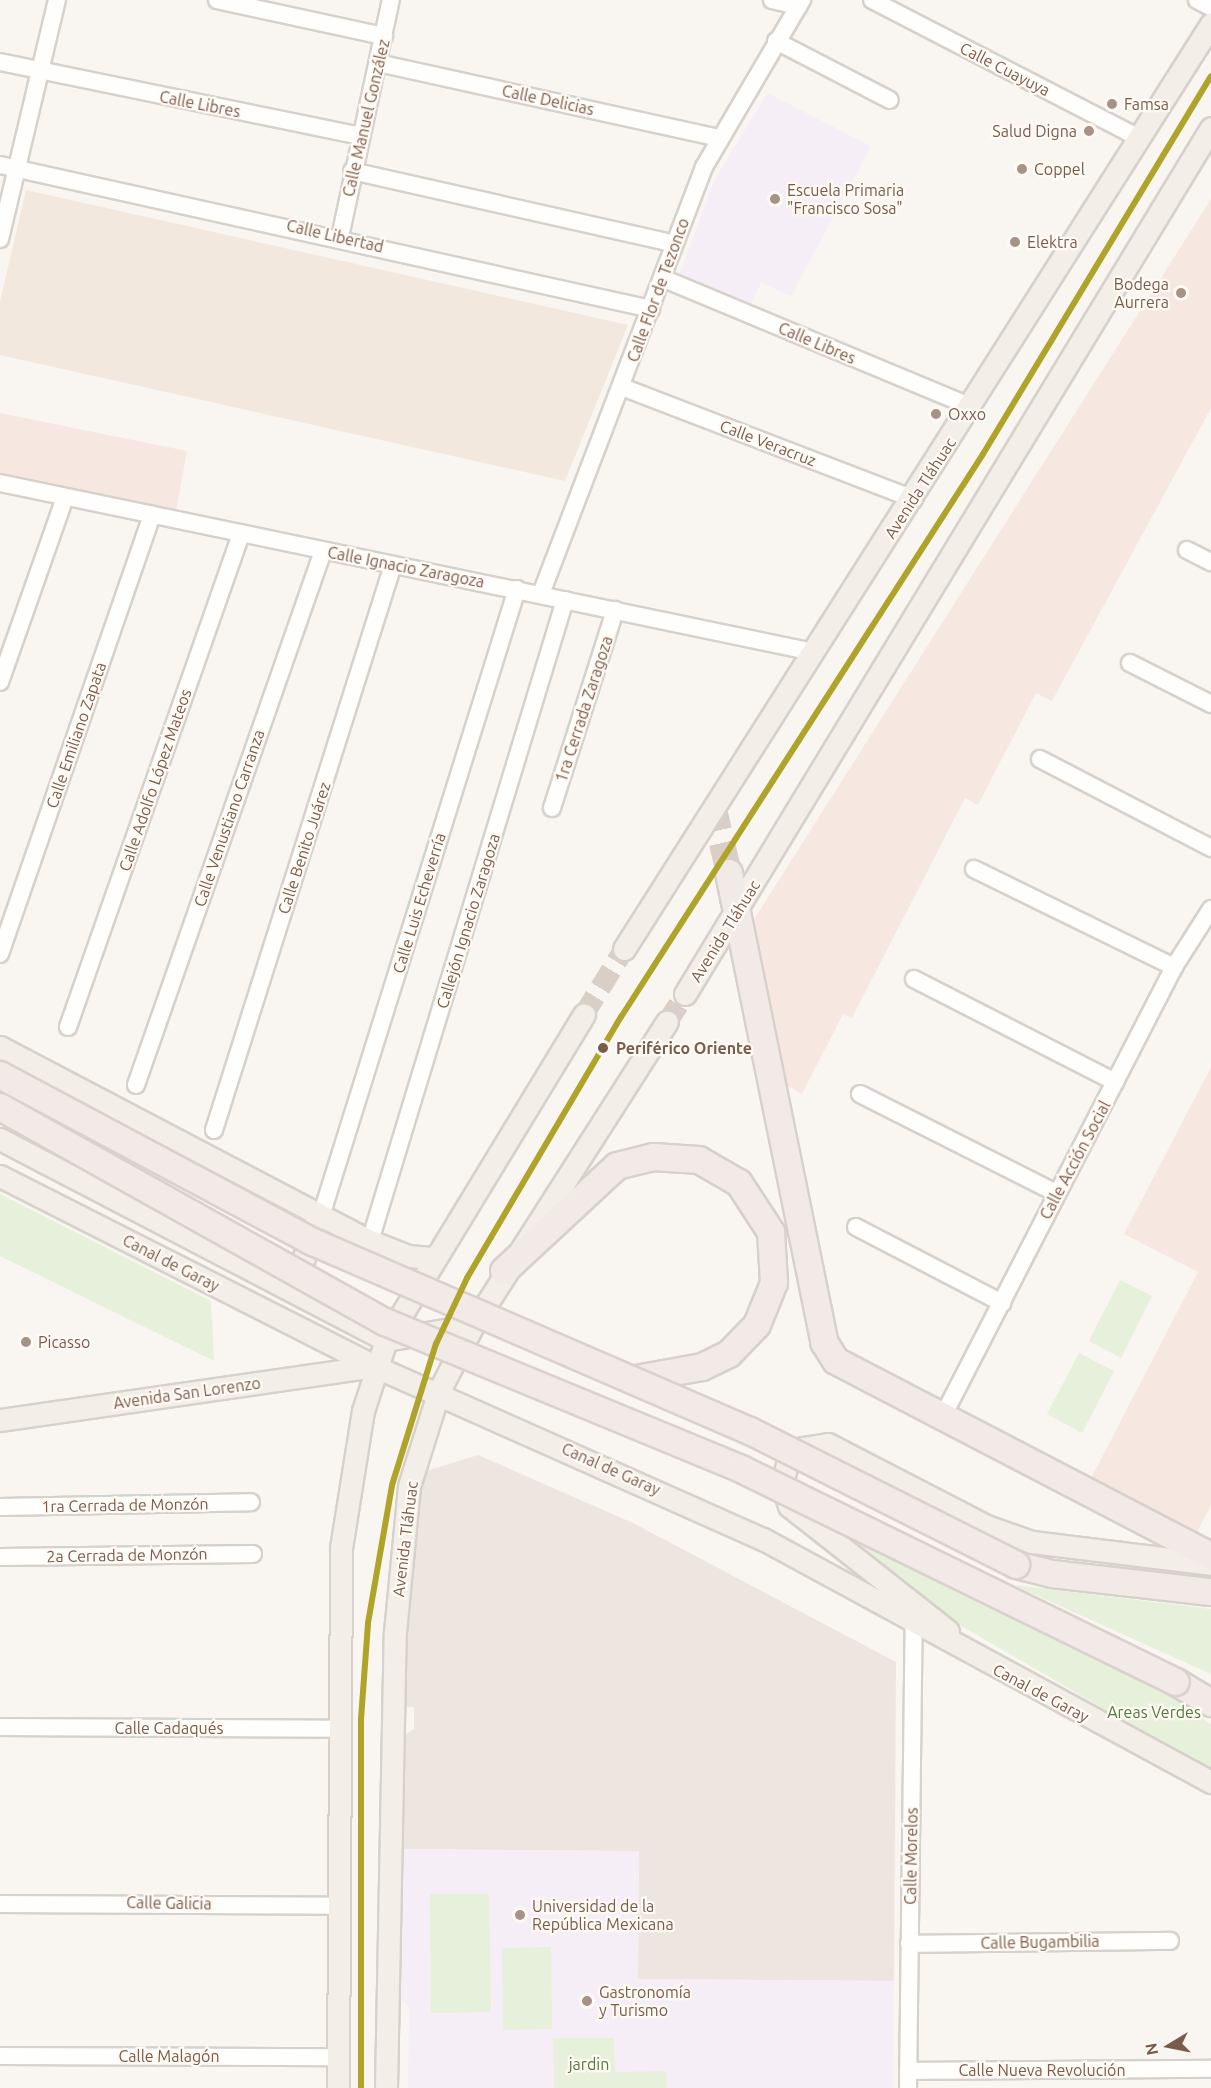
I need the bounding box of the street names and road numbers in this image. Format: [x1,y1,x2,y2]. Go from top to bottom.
street label: Calle Manuel González [339,37,393,199]
street label: Calle Cuayuya [957,38,1053,100]
street label: Calle Delicias [500,81,596,119]
street label: Calle Libres [158,87,242,121]
street label: Calle Flor de Tezonco [623,215,693,365]
street label: Calle Libertad [285,216,385,256]
street label: Calle Libres [775,318,859,368]
street label: Calle Veracruz [717,416,819,470]
street label: Avenida Tláhuac [880,434,960,542]
street label: Calle Ignacio Zaragoza [326,542,486,592]
street label: 1ra Cerrada Zaragoza [551,633,617,785]
street label: Calle Emiliano Zapata [42,659,110,811]
street label: Calle Adolfo López Mateos [115,686,195,874]
street label: Calle Venustiano Carranza [190,727,268,909]
street label: Calle Benito Juárez [274,780,334,916]
street label: Calle Luis Echeverría [388,830,450,976]
street label: Callejón Ignacio Zaragoza [432,831,504,1011]
street label: Avenida Tláhuac [686,877,764,985]
street label: Calle Acción Social [1036,1097,1114,1223]
street label: Canal de Garay [119,1230,223,1296]
street label: Avenida San Lorenzo [112,1373,262,1413]
street label: Canal de Garay [559,1439,663,1499]
street label: Avenida Tláhuac [388,1480,422,1598]
street label: 1ra Cerrada de Monzón [41,1494,209,1516]
street label: 2a Cerrada de Monzón [46,1544,208,1566]
street label: Canal de Garay [990,1660,1092,1726]
street label: Calle Cadaqués [115,1718,223,1738]
street label: Calle Morelos [901,1807,921,1905]
street label: Calle Galicia [126,1893,212,1913]
street label: Calle Bugambilia [980,1931,1100,1953]
street label: Calle Malagón [118,2046,220,2066]
street label: Calle Nueva Revolución [958,2060,1126,2080]

